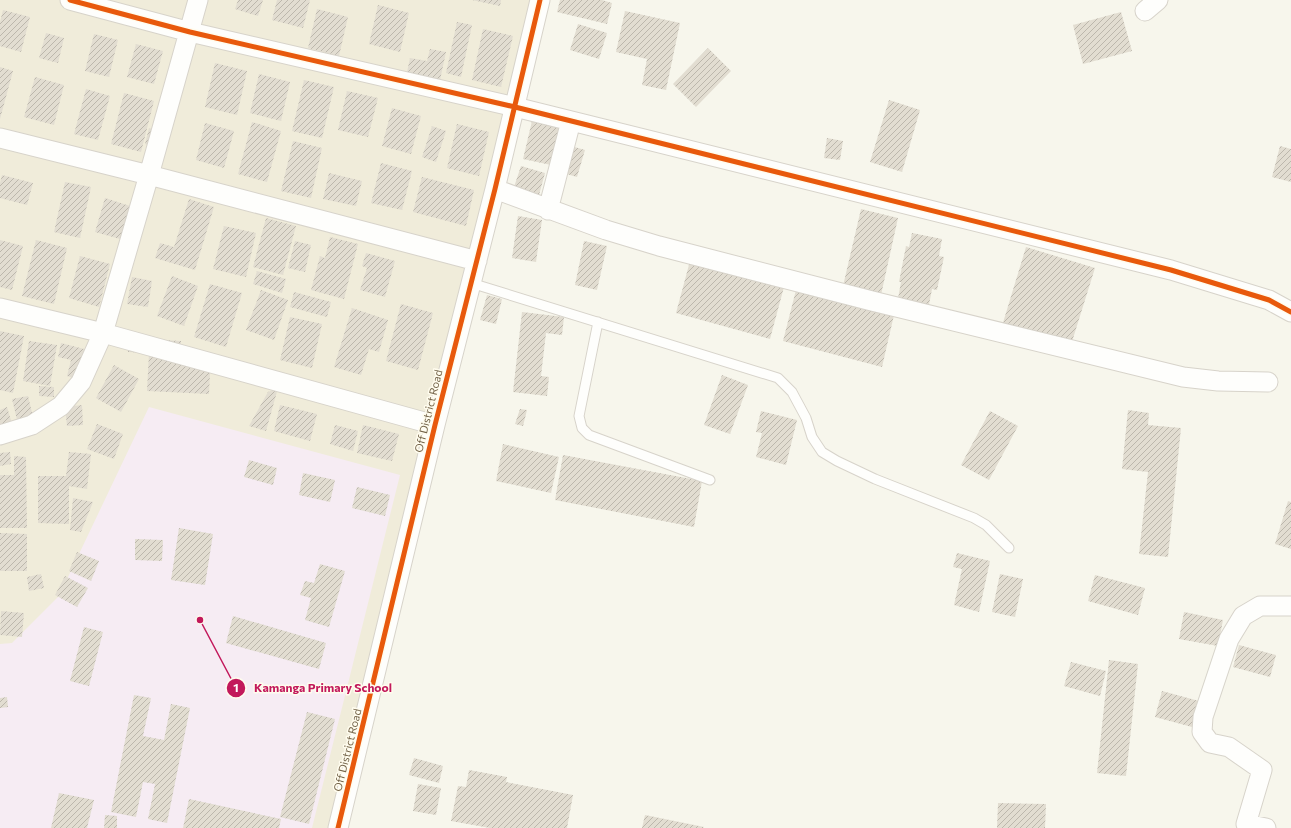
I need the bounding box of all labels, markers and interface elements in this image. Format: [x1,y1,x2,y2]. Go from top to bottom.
street label: Off District Road [411,368,445,454]
callout: Kamanga Primary School [226,676,400,700]
text: 1 [233,680,239,694]
text: Kamanga Primary School [254,680,392,694]
street label: Off District Road [330,707,364,793]

